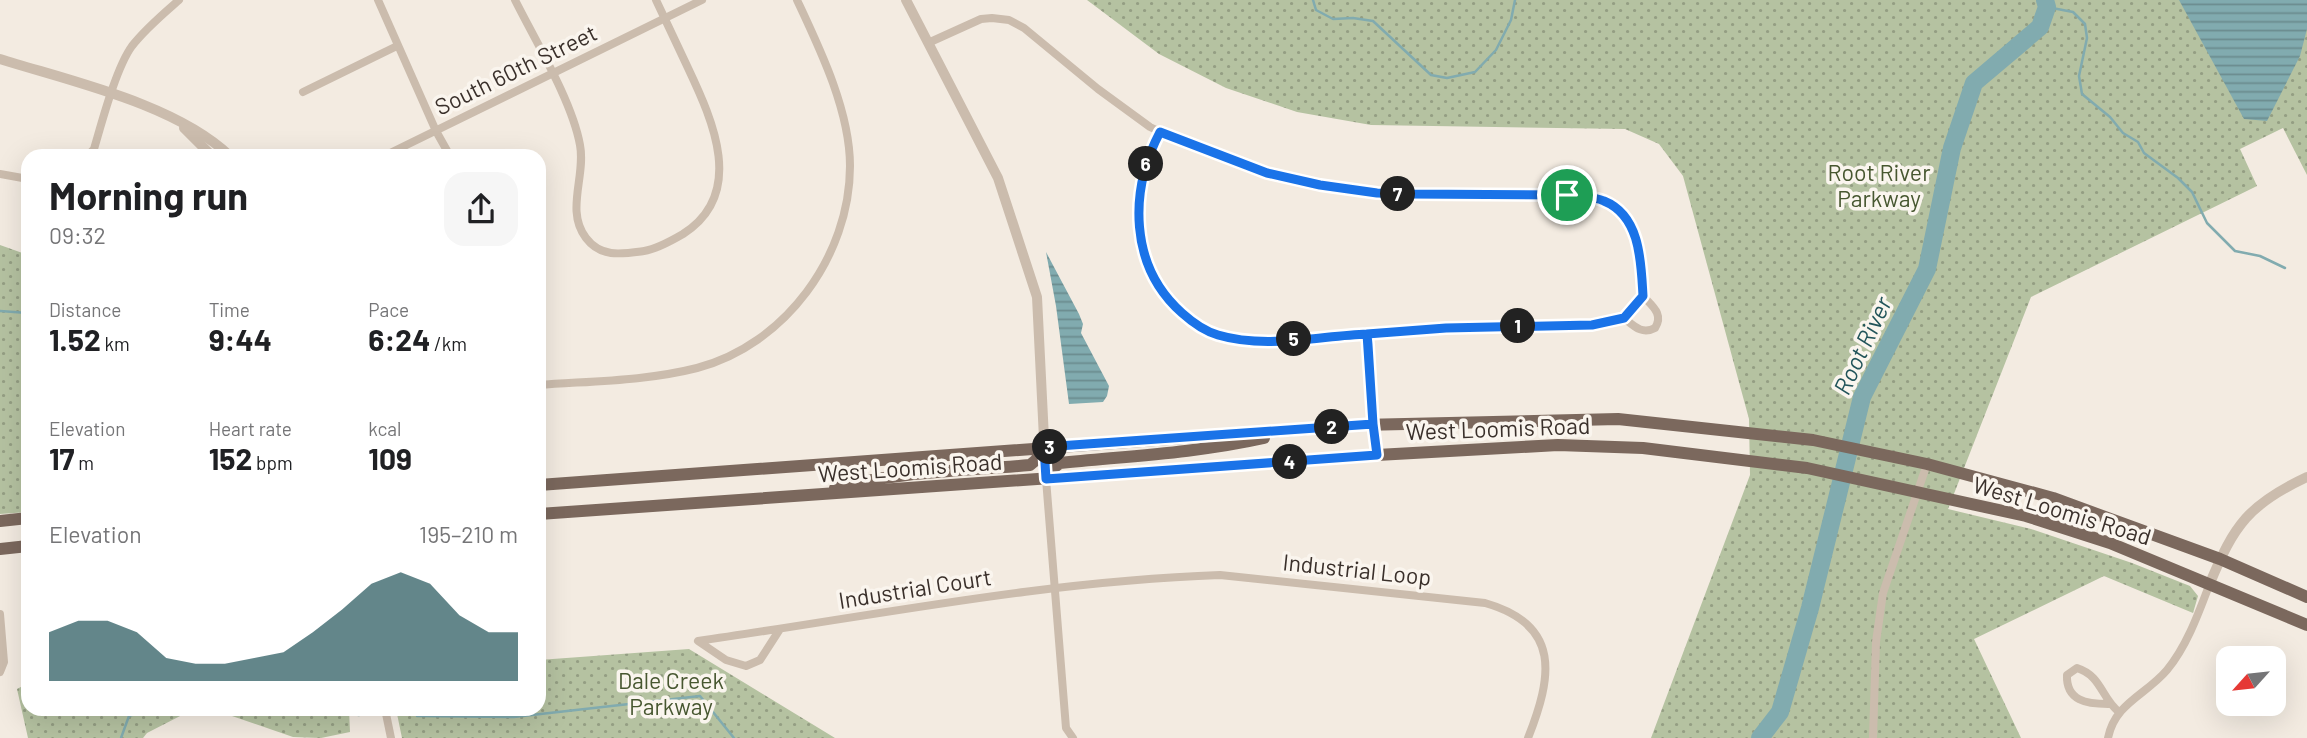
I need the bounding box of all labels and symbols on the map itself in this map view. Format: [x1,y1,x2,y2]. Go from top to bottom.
street label: South 60th Street [430,18,601,120]
pin: 6 [1128,146,1164,182]
park label: Root River Parkway [1827,158,1931,212]
pin [1537,165,1597,225]
pin: 7 [1380,176,1416,212]
water label: Root River [1826,291,1897,399]
pin: 1 [1500,308,1536,344]
pin: 5 [1276,322,1312,356]
pin: 2 [1314,410,1350,444]
street label: West Loomis Road [1405,411,1591,445]
pin: 3 [1032,430,1068,464]
pin: 4 [1272,444,1308,480]
street label: West Loomis Road [817,447,1003,487]
street label: West Loomis Road [1970,470,2155,550]
street label: Industrial Loop [1281,547,1433,591]
street label: Industrial Court [836,562,993,614]
north arrow [2216,646,2286,716]
park label: Dale Creek Parkway [618,666,724,720]

